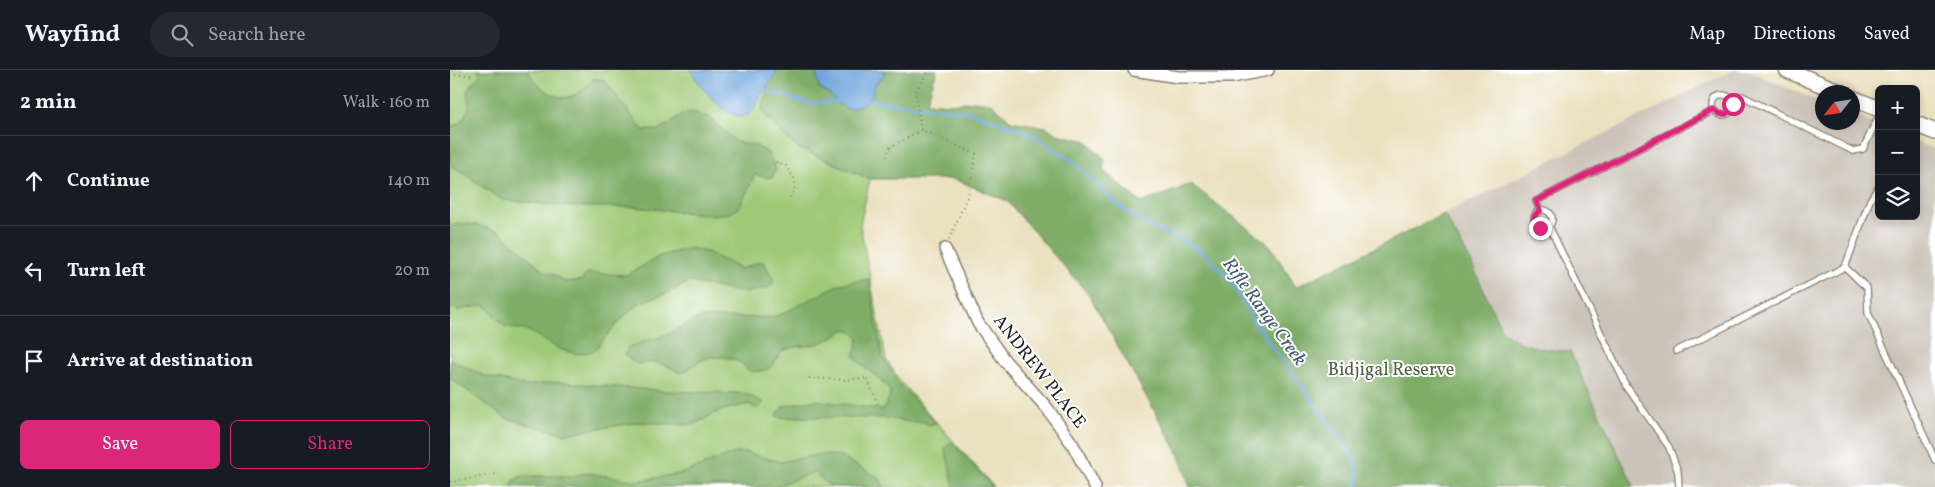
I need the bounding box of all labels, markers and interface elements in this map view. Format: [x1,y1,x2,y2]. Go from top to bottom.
search box [150,12,500,57]
text: Wayfind [25,18,120,52]
icon: search [168,21,196,49]
text: Search here [208,22,305,48]
text: Map [1689,22,1725,47]
text: Directions [1753,22,1836,47]
text: Saved [1864,22,1910,47]
north arrow [1815,85,1860,130]
map controls [1875,85,1920,220]
button: + [1875,85,1920,130]
text: 2 min [20,88,77,117]
text: Walk · 160 m [343,92,430,114]
route start [1722,93,1745,116]
button: − [1875,130,1920,175]
icon: ahead [20,167,48,195]
text: Continue [67,168,150,194]
text: 140 m [388,170,430,192]
button: layers [1875,175,1920,220]
route end [1529,217,1552,240]
water label: Rifle Range Creek [1216,253,1312,372]
icon: left [20,257,48,285]
text: Turn left [67,258,146,284]
text: 20 m [395,260,430,282]
street label: ANDREW PLACE [987,310,1092,434]
icon: arrive [20,347,48,375]
text: Arrive at destination [67,348,253,374]
park label: Bidjigal Reserve [1328,358,1454,383]
button: Save [20,420,220,469]
button: Share [230,420,430,469]

